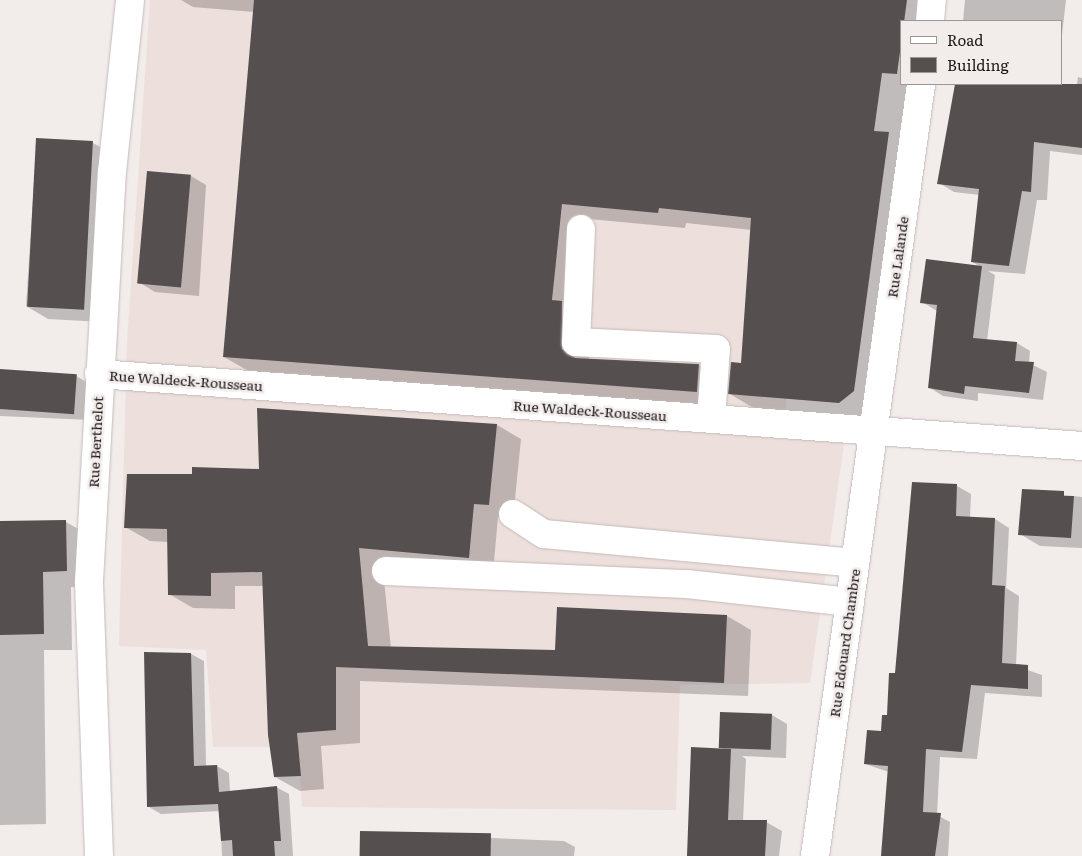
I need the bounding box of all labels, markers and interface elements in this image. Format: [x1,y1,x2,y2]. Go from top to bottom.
legend [900,20,1062,85]
text: Road [947,28,983,51]
text: Building [947,53,1009,76]
street label: Rue Lalande [883,215,911,299]
street label: Rue Waldeck-Rousseau [109,366,263,394]
street label: Rue Berthelot [84,396,106,488]
street label: Rue Waldeck-Rousseau [513,396,667,424]
street label: Rue Edouard Chambre [825,568,863,718]

